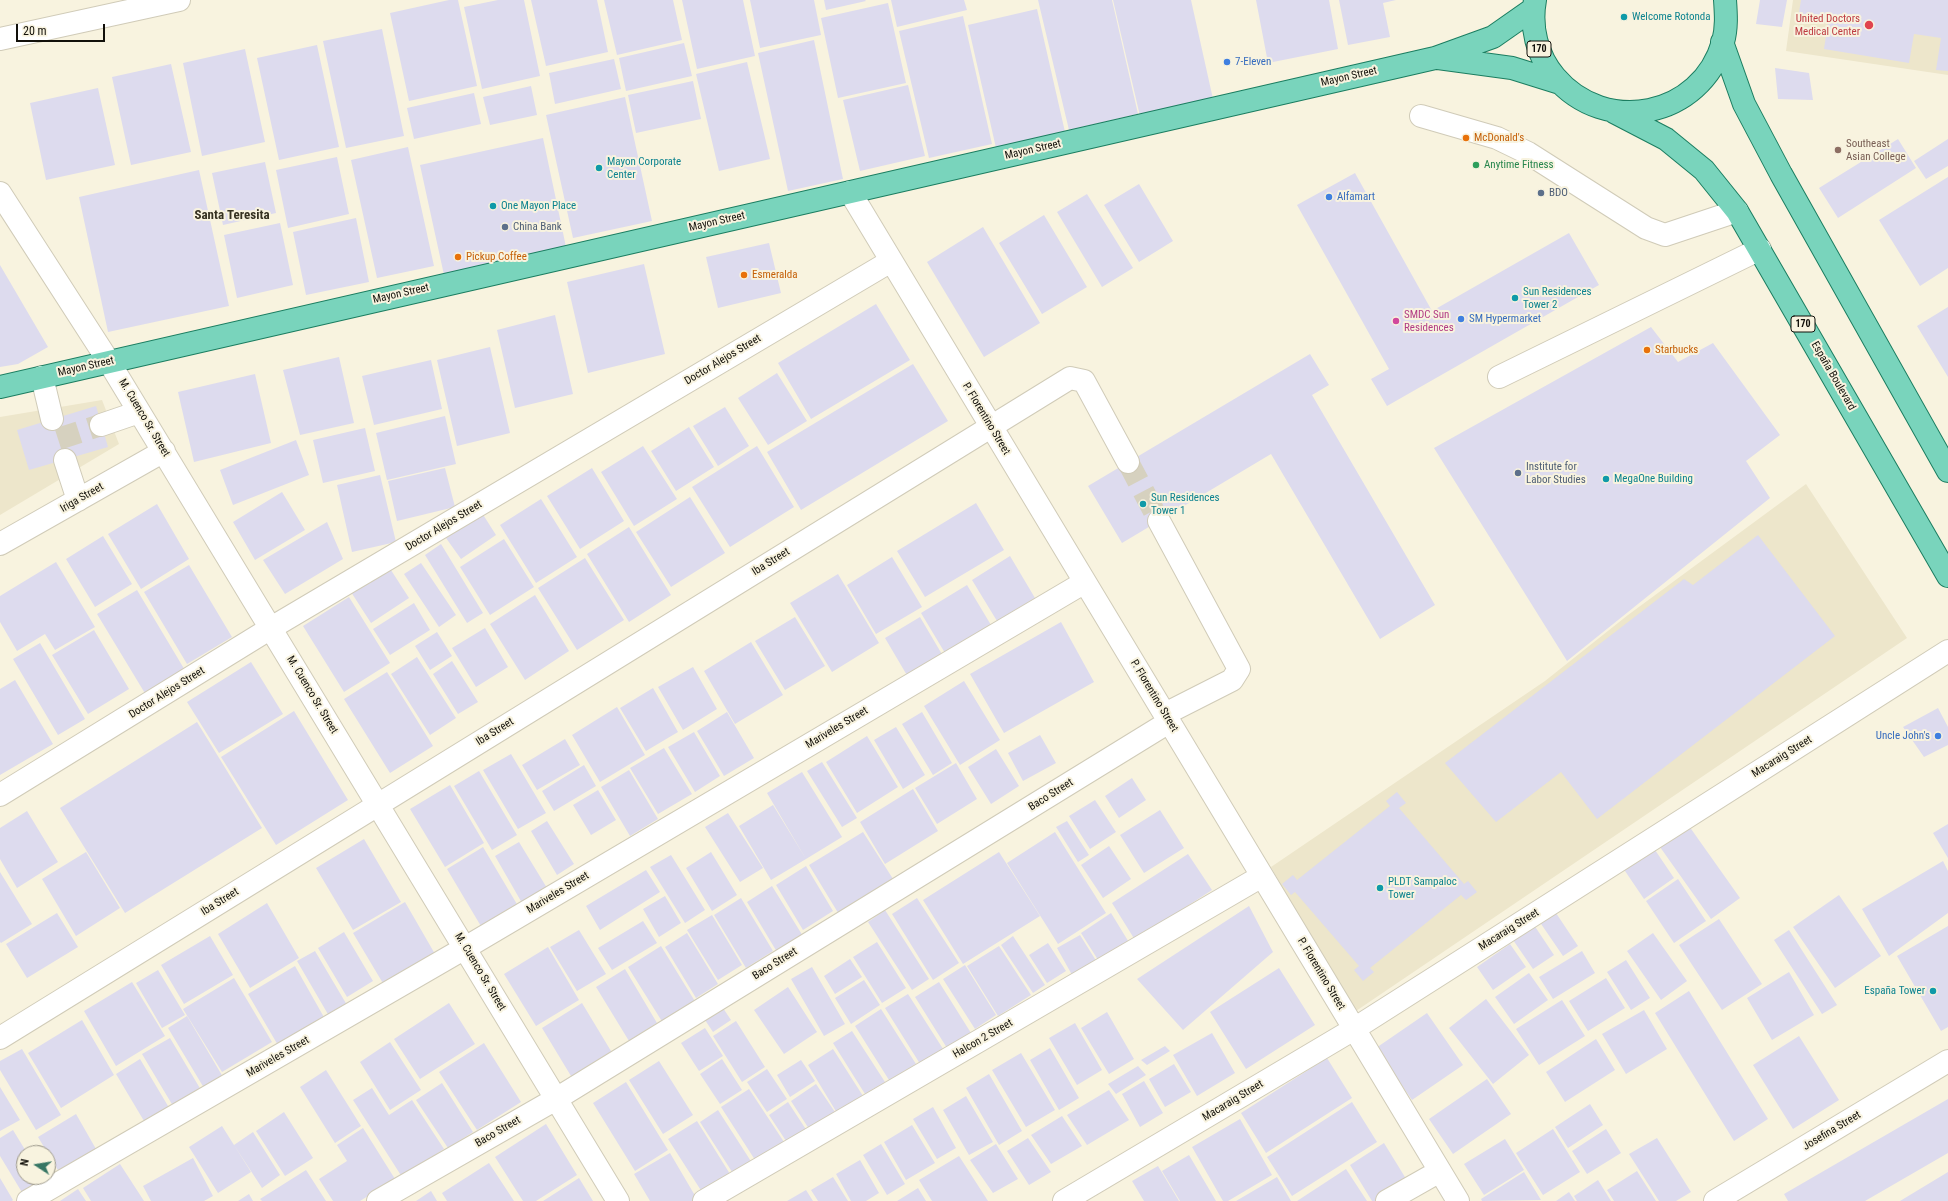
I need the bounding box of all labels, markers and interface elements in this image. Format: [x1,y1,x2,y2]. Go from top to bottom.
place label: Welcome Rotonda [1632,10,1711,24]
marker: Welcome Rotonda [1619,12,1629,22]
place label: United Doctors Medical Center [1795,12,1860,38]
scale bar [18,16,107,42]
marker: United Doctors Medical Center [1863,19,1875,31]
text: 20 m [23,24,47,38]
road number: 170 [1527,41,1551,57]
place label: 7-Eleven [1235,55,1271,69]
marker: 7-Eleven [1222,57,1232,67]
street label: Mayon Street [1320,64,1378,90]
place label: McDonald's [1474,131,1524,145]
marker: McDonald's [1461,133,1471,143]
street label: Mayon Street [1004,137,1062,163]
place label: Southeast Asian College [1846,137,1906,163]
marker: Southeast Asian College [1833,145,1843,155]
place label: Mayon Corporate Center [607,155,681,181]
place label: Anytime Fitness [1484,158,1554,172]
marker: Anytime Fitness [1471,160,1481,170]
marker: Mayon Corporate Center [594,163,604,173]
place label: BDO [1549,186,1568,200]
marker: BDO [1536,188,1546,198]
place label: Alfamart [1337,190,1375,204]
marker: Alfamart [1324,192,1334,202]
place label: One Mayon Place [501,199,576,213]
marker: One Mayon Place [488,201,498,211]
district label: Santa Teresita [194,208,270,224]
street label: Mayon Street [688,209,746,235]
place label: China Bank [513,220,562,234]
marker: China Bank [500,222,510,232]
place label: Pickup Coffee [466,250,527,264]
marker: Pickup Coffee [453,252,463,262]
place label: Esmeralda [752,268,798,282]
marker: Esmeralda [739,270,749,280]
street label: Mayon Street [372,281,430,307]
place label: Sun Residences Tower 2 [1523,285,1592,311]
marker: Sun Residences Tower 2 [1510,293,1520,303]
place label: SMDC Sun Residences [1404,308,1454,334]
place label: SM Hypermarket [1469,312,1541,326]
marker: SM Hypermarket [1456,314,1466,324]
marker: SMDC Sun Residences [1391,316,1401,326]
road number: 170 [1791,316,1815,332]
street label: Doctor Alejos Street [682,332,764,388]
street label: España Boulevard [1808,339,1858,413]
place label: Starbucks [1655,343,1698,357]
marker: Starbucks [1642,345,1652,355]
street label: Mayon Street [57,354,115,380]
street label: M. Cuenco Sr. Street [116,377,172,459]
street label: P. Florentino Street [959,381,1013,457]
place label: Institute for Labor Studies [1526,460,1586,486]
marker: Institute for Labor Studies [1513,468,1523,478]
place label: MegaOne Building [1614,472,1693,486]
marker: MegaOne Building [1601,474,1611,484]
street label: Iriga Street [58,480,106,516]
place label: Sun Residences Tower 1 [1151,491,1220,517]
street label: Doctor Alejos Street [403,498,485,554]
marker: Sun Residences Tower 1 [1138,499,1148,509]
street label: Iba Street [750,545,792,579]
street label: M. Cuenco Sr. Street [284,654,340,736]
street label: P. Florentino Street [1127,658,1181,734]
street label: Doctor Alejos Street [127,664,207,722]
street label: Mariveles Street [803,704,871,752]
street label: Iba Street [474,715,516,749]
place label: Uncle John's [1876,729,1930,743]
marker: Uncle John's [1933,731,1943,741]
street label: Macaraig Street [1749,733,1815,781]
street label: Baco Street [1026,776,1076,814]
street label: Mariveles Street [524,869,592,917]
place label: PLDT Sampaloc Tower [1388,875,1457,901]
marker: PLDT Sampaloc Tower [1375,883,1385,893]
street label: Iba Street [199,885,241,919]
street label: Macaraig Street [1476,906,1542,954]
street label: M. Cuenco Sr. Street [452,931,508,1013]
street label: P. Florentino Street [1294,936,1348,1012]
street label: Baco Street [750,945,800,983]
place label: España Tower [1864,984,1925,998]
marker: España Tower [1928,986,1938,996]
street label: Halcon 2 Street [951,1017,1015,1061]
street label: Mariveles Street [244,1034,312,1080]
street label: Macaraig Street [1200,1078,1266,1124]
street label: Josefina Street [1801,1109,1863,1153]
street label: Baco Street [473,1114,523,1150]
north arrow [16,1145,56,1185]
text: N [18,1158,32,1167]

